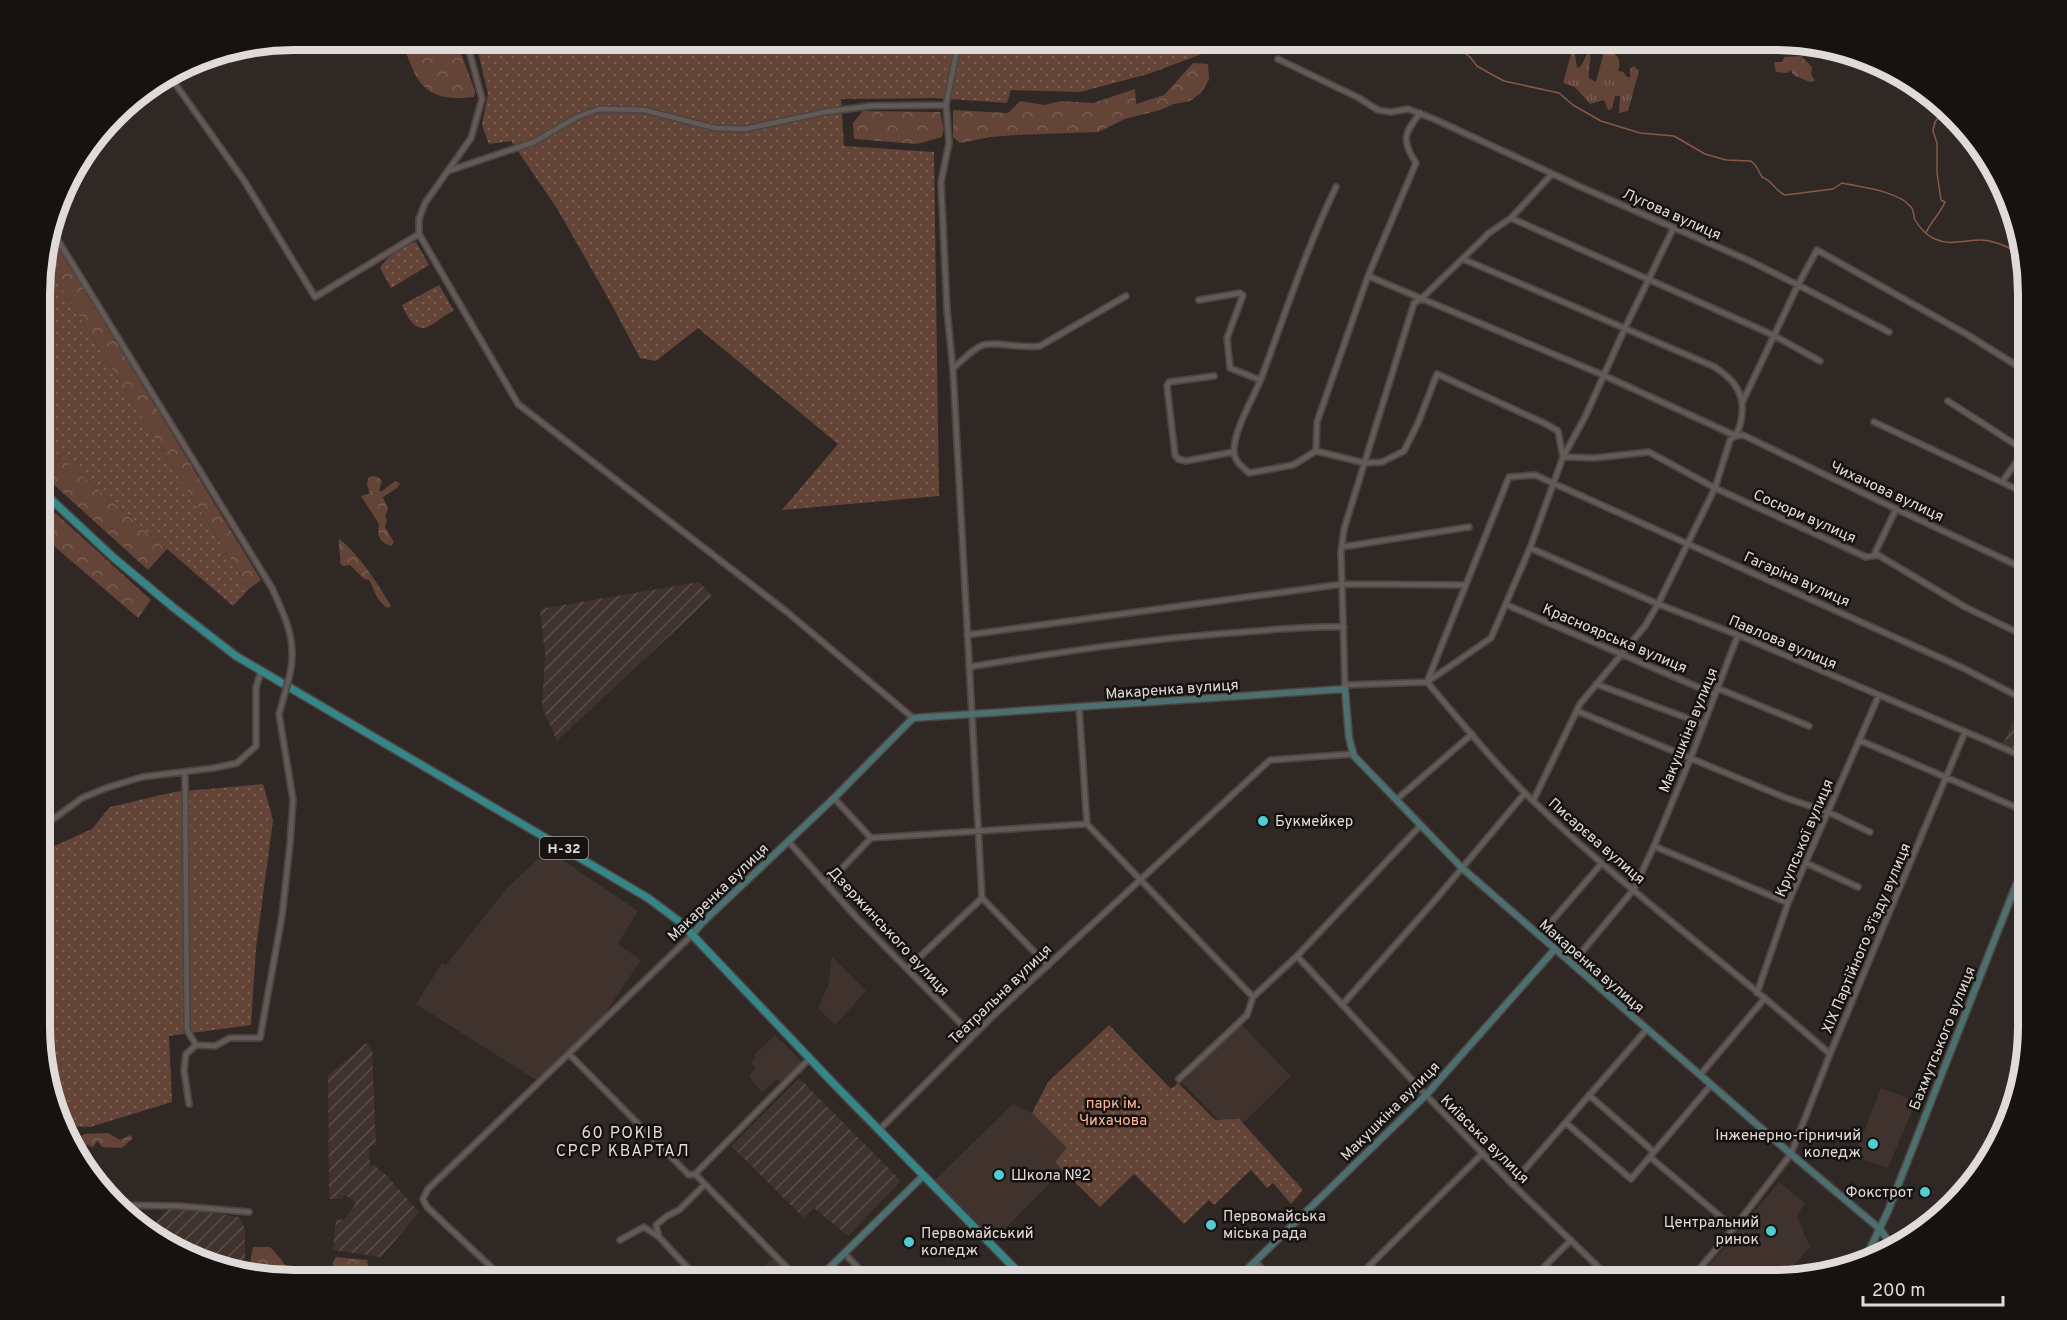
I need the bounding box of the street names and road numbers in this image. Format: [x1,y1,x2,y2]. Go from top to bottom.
street label: Лугова вулиця [1619,185,1724,246]
street label: Чихачова вулиця [1826,458,1946,527]
street label: Сосюри вулиця [1750,486,1859,549]
street label: Гагаріна вулиця [1740,548,1852,612]
street label: Красноярська вулиця [1539,600,1690,678]
street label: Павлова вулиця [1725,612,1839,675]
street label: Макушкіна вулиця [1656,665,1723,796]
street label: Макаренка вулиця [1105,676,1239,705]
street label: Крупської вулиця [1772,777,1839,900]
street label: Писарєва вулиця [1544,795,1648,889]
road number: Н-32 [540,837,588,859]
street label: Макаренка вулиця [664,840,774,946]
street label: XIX Партійного З'їзду вулиця [1819,841,1916,1037]
street label: Дзержинського вулиця [823,863,953,1001]
street label: Макаренка вулиця [1534,916,1648,1018]
street label: Театральна вулиця [945,941,1057,1049]
street label: Бахмутського вулиця [1906,964,1981,1113]
street label: Макушкіна вулиця [1337,1058,1445,1166]
street label: Київська вулиця [1436,1092,1532,1188]

